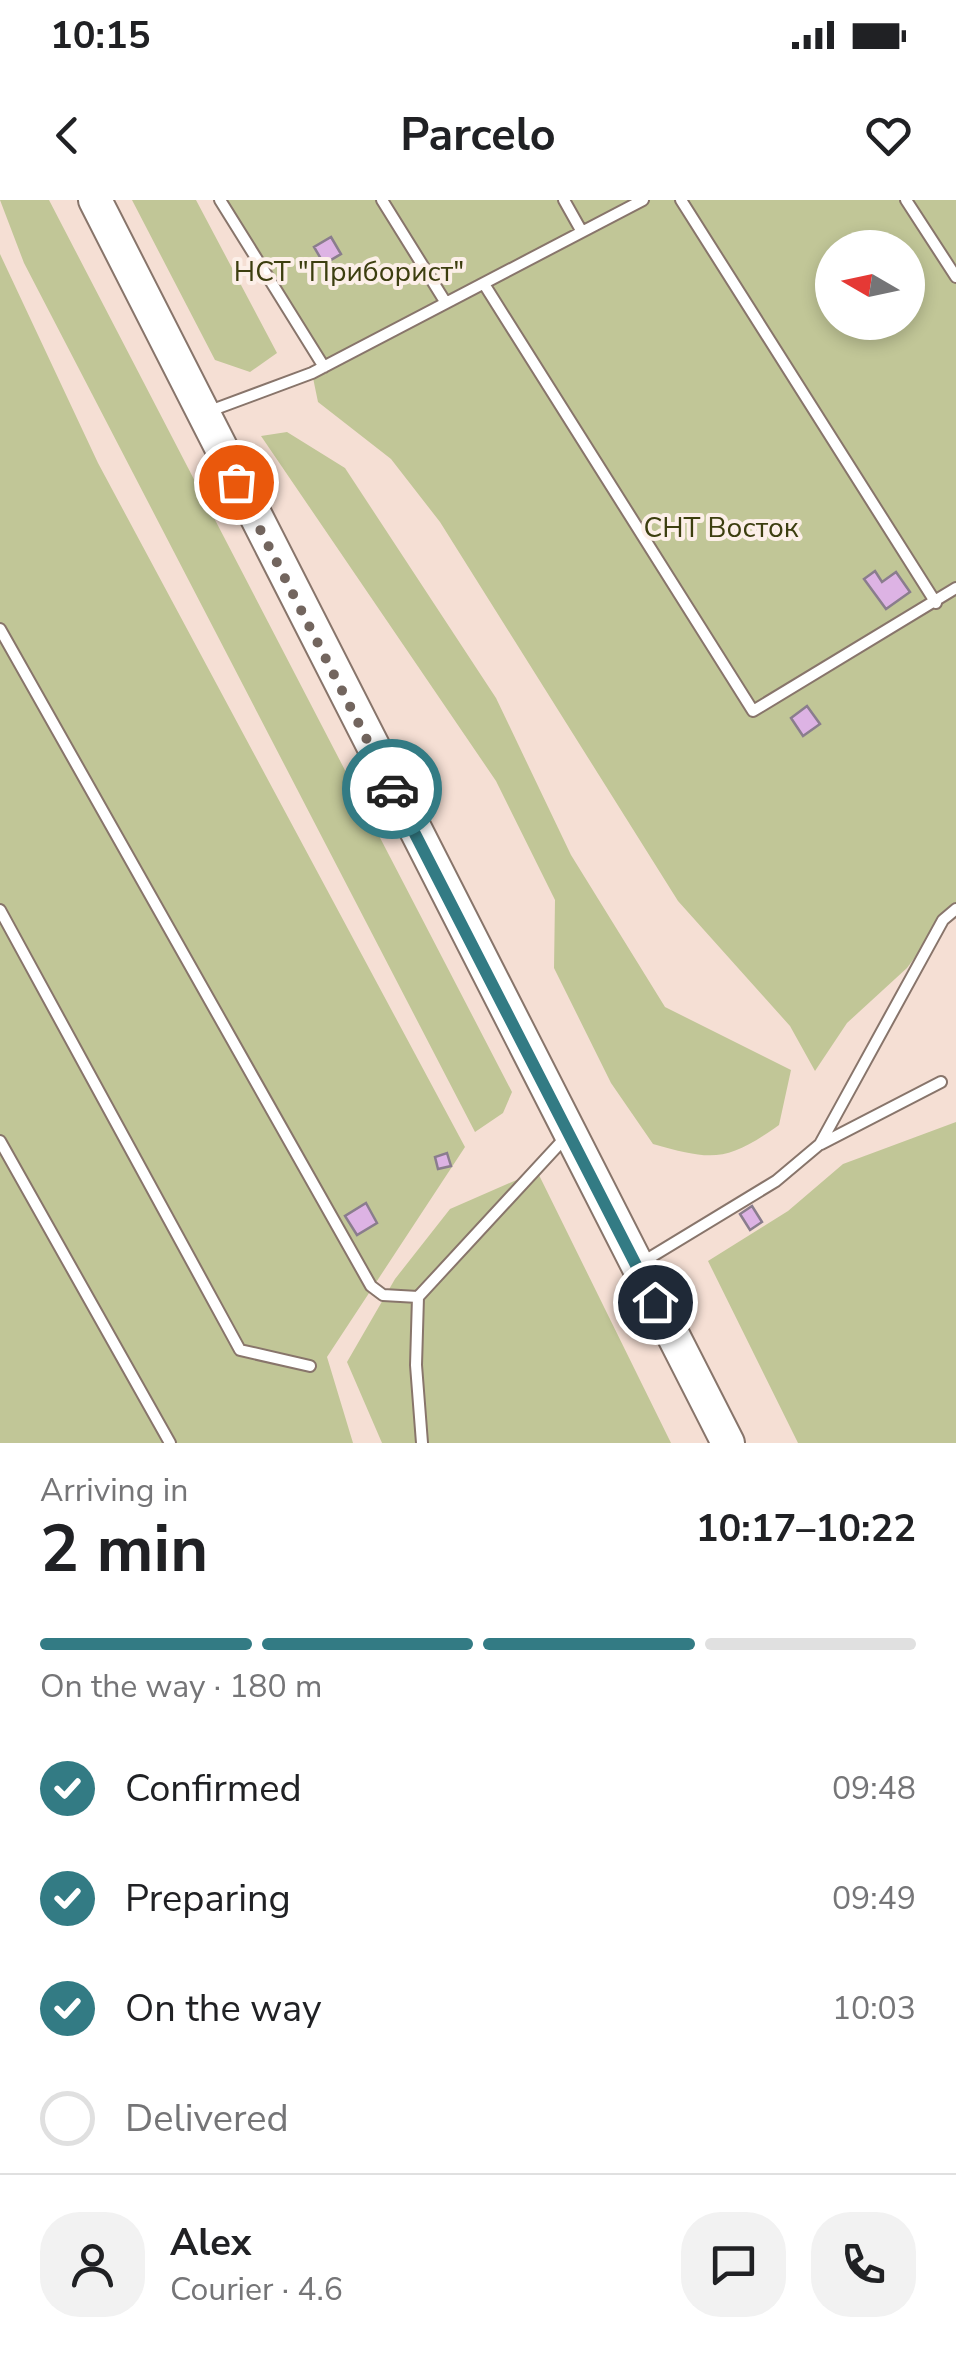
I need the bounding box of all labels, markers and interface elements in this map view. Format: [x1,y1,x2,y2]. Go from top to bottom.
text: 10:15 [50,10,151,61]
text: Parcelo [400,105,556,166]
icon: back [40,108,95,163]
icon: heart [861,108,916,163]
north arrow [815,230,925,340]
map controls [815,230,925,340]
park label: НСТ "Приборист" [234,253,464,291]
pin [194,440,279,525]
icon: bag [209,455,264,510]
park label: СНТ Восток [643,509,799,547]
courier [342,739,442,839]
icon: car [365,762,420,817]
pin [613,1260,698,1345]
icon: home [628,1275,683,1330]
text: Arriving in [40,1469,188,1512]
text: 10:17–10:22 [696,1503,916,1554]
text: 2 min [40,1505,208,1594]
text: On the way · 180 m [40,1665,322,1708]
icon: check [40,1761,95,1816]
text: Confirmed [125,1763,302,1814]
text: 09:48 [832,1767,916,1810]
icon: check [40,1871,95,1926]
text: Preparing [125,1873,291,1924]
text: 09:49 [832,1877,916,1920]
icon: check [40,1981,95,2036]
text: On the way [125,1983,321,2034]
text: 10:03 [832,1987,916,2030]
text: Delivered [125,2093,289,2144]
button: person [40,2212,145,2317]
button: chat [681,2212,786,2317]
button: phone [811,2212,916,2317]
text: Alex [170,2217,251,2268]
text: Courier · 4.6 [170,2268,343,2311]

